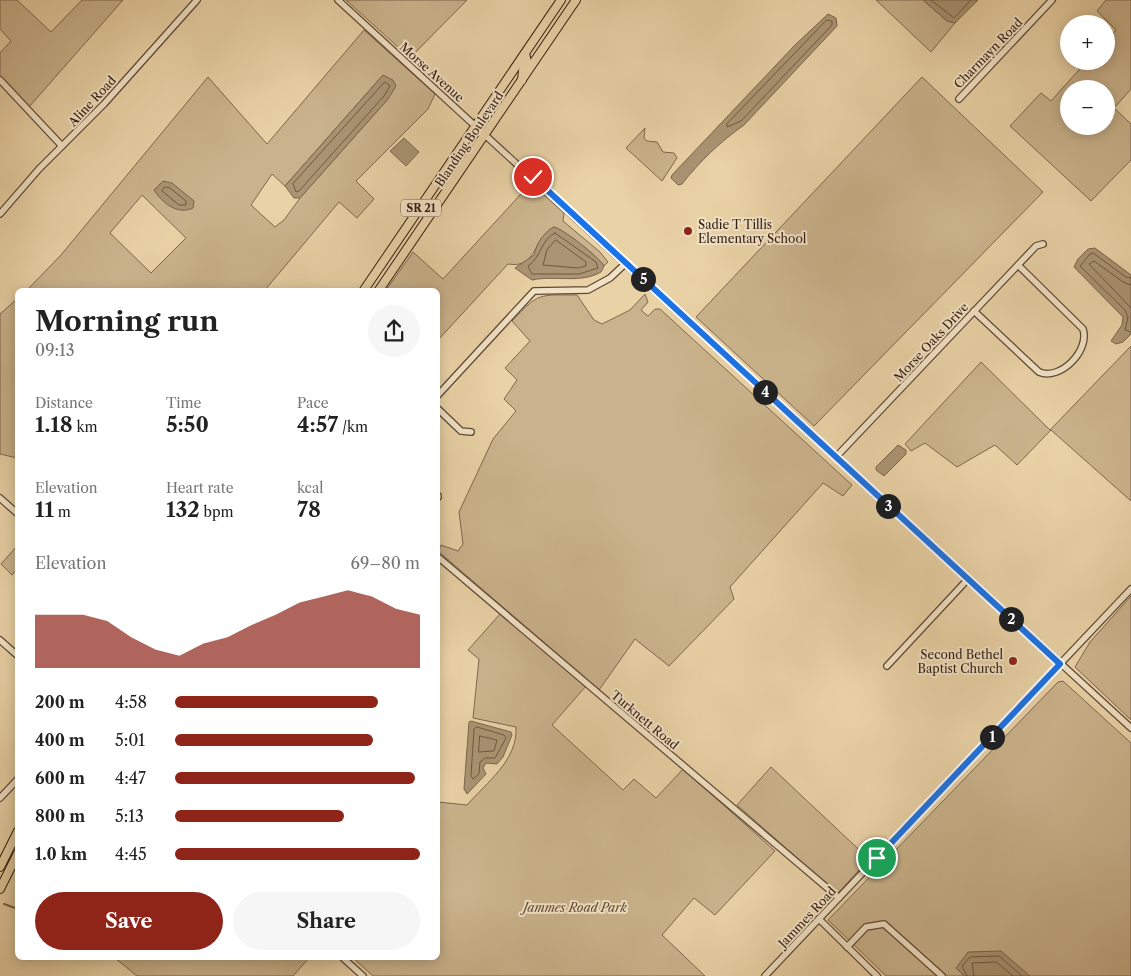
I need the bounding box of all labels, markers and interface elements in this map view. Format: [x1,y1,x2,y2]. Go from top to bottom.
street label: Charmayn Road [951,14,1026,91]
map controls [1060,15,1115,135]
button: + [1060,15,1115,70]
street label: Morse Avenue [397,39,468,105]
street label: Aline Road [64,72,120,130]
button: − [1060,80,1115,135]
street label: Blanding Boulevard [432,88,507,189]
pin [512,156,554,198]
icon: check [519,163,547,191]
road number: SR 21 [401,200,441,217]
place label: Sadie T Tillis Elementary School [698,217,807,246]
marker: Sadie T Tillis Elementary School [682,225,694,237]
pin: 5 [630,266,656,292]
text: 5 [640,270,647,288]
street label: Morse Oaks Drive [891,299,972,385]
text: Morning run [35,304,219,338]
button: share [368,305,420,357]
text: 09:13 [35,340,75,360]
pin: 4 [752,380,778,404]
text: 4 [761,383,770,401]
text: Distance [35,394,93,412]
text: Time [166,394,201,412]
text: Pace [297,394,329,412]
text: 1.18 [35,412,73,437]
text: 5:50 [166,412,209,437]
text: 4:57 [297,412,338,437]
text: km [73,418,98,436]
text: /km [338,418,368,436]
text: Elevation [35,479,98,497]
text: Heart rate [166,479,233,497]
text: kcal [297,479,323,497]
pin: 3 [876,494,900,518]
text: 11 [35,497,54,522]
text: 132 [166,497,200,522]
text: 78 [297,497,321,522]
text: 3 [885,497,892,515]
text: m [54,503,71,521]
text: bpm [200,503,234,521]
text: Elevation [35,553,106,573]
text: 69–80 m [351,553,420,573]
pin: 2 [998,606,1024,632]
text: 2 [1007,610,1016,628]
place label: Second Bethel Baptist Church [918,647,1003,676]
marker: Second Bethel Baptist Church [1007,655,1019,667]
street label: Turknett Road [608,687,682,753]
text: 200 m [35,692,85,712]
text: 4:58 [115,692,147,712]
pin: 1 [980,724,1004,750]
text: 1 [989,728,996,746]
text: 400 m [35,730,85,750]
text: 5:01 [115,730,145,750]
text: 600 m [35,768,85,788]
text: 4:47 [115,768,146,788]
text: 800 m [35,806,85,826]
text: 5:13 [115,806,144,826]
pin [856,837,898,879]
text: 1.0 km [35,844,87,864]
text: 4:45 [115,844,147,864]
icon: arrive [863,844,891,872]
street label: Jammes Road [774,883,839,952]
button: Save [35,892,223,950]
button: Share [233,892,420,950]
park label: Jammes Road Park [519,900,627,915]

